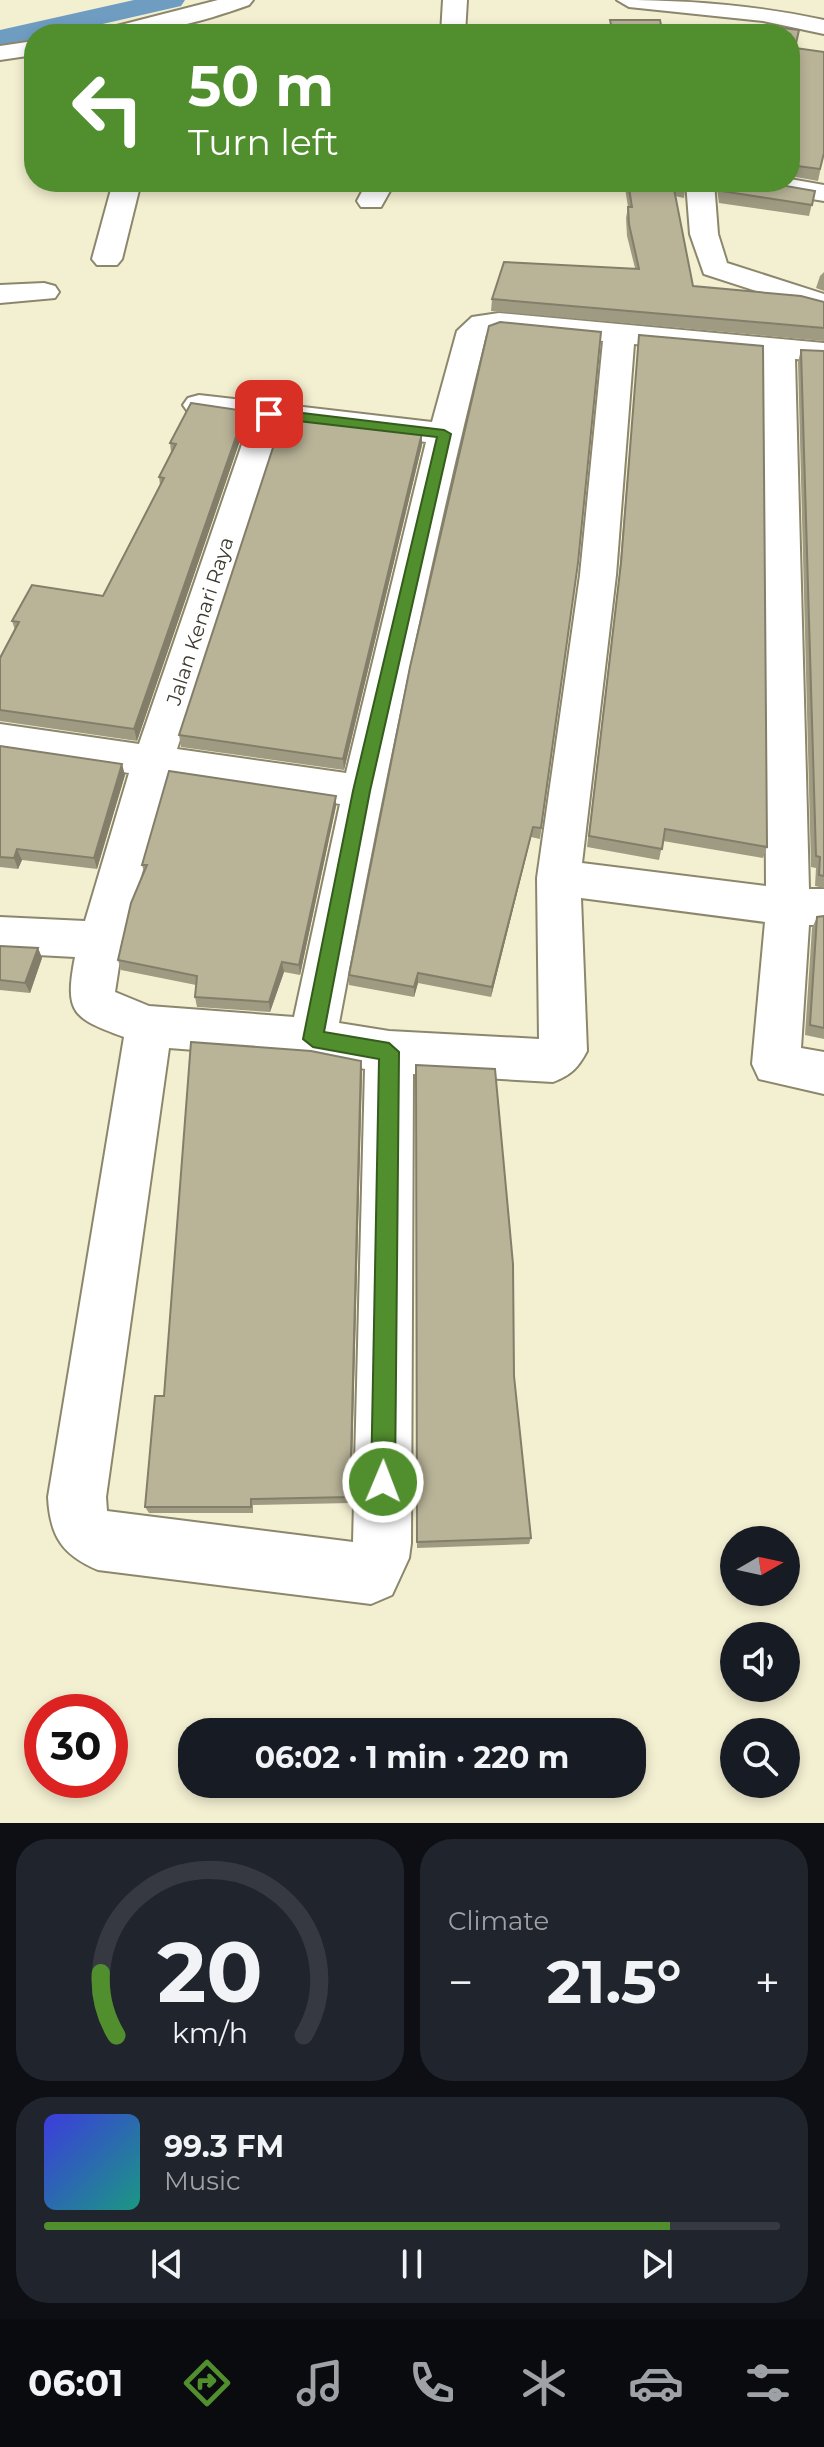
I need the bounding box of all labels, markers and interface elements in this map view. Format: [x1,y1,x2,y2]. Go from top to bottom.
text: 50 m [188,52,334,120]
icon: left [56,56,160,160]
text: Turn left [188,120,339,164]
pin [235,380,303,448]
icon: arrive [247,392,291,436]
street label: Jalan Kenari Raya [161,534,239,709]
position arrow [341,1440,425,1524]
north arrow [720,1526,800,1606]
map controls [720,1526,800,1798]
button: sound [720,1622,800,1702]
speed limit sign: 30 [24,1694,128,1798]
button: search [720,1718,800,1798]
text: 06:02 · 1 min · 220 m [255,1739,569,1776]
text: Climate [448,1905,549,1937]
text: 20 [157,1921,263,2023]
text: 21.5° [546,1945,682,2018]
text: − [448,1955,473,2009]
text: + [755,1955,780,2009]
text: km/h [172,2015,248,2050]
text: 99.3 FM [164,2128,284,2165]
text: Music [164,2165,241,2197]
icon: previous [145,2242,189,2286]
icon: pause [390,2242,434,2286]
icon: next [635,2242,679,2286]
icon: directions [179,2355,235,2411]
icon: music [292,2355,348,2411]
icon: phone [404,2355,460,2411]
icon: climate [516,2355,572,2411]
icon: car [628,2355,684,2411]
icon: filters [740,2355,796,2411]
text: 06:01 [28,2361,123,2405]

